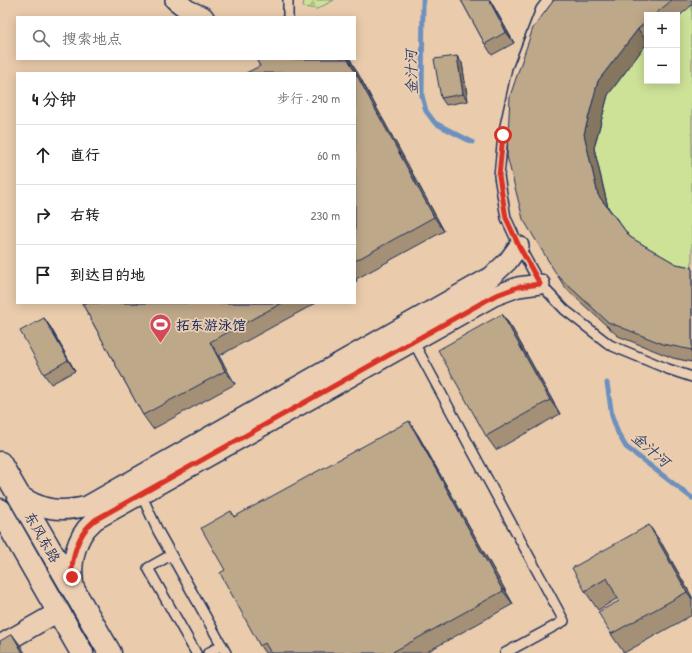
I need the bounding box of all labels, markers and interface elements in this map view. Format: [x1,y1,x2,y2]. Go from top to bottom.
map controls [644,12,680,84]
button: + [644,12,680,48]
search box [16,16,356,60]
icon: search [30,27,52,49]
text: 搜索地点 [62,28,122,49]
water label: 金汁河 [400,46,422,95]
button: − [644,48,680,84]
text: 4 分钟 [32,87,76,110]
text: 步行 · 290 m [277,89,340,107]
route start [494,126,512,144]
icon: ahead [32,144,54,166]
text: 直行 [70,144,100,165]
text: 60 m [317,146,340,164]
icon: right [32,204,54,226]
text: 右转 [70,204,100,225]
text: 230 m [310,206,340,224]
icon: arrive [32,264,54,286]
text: 到达目的地 [70,264,145,285]
sports icon: 拓东游泳馆 [147,311,173,344]
place label: 拓东游泳馆 [176,315,246,334]
water label: 金汁河 [627,426,677,474]
street label: 东风东路 [21,508,65,566]
route end [63,568,81,586]

